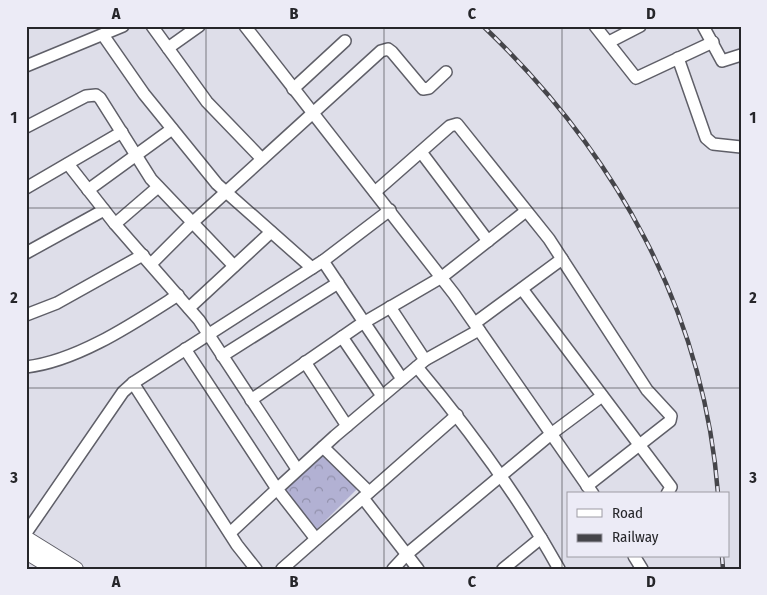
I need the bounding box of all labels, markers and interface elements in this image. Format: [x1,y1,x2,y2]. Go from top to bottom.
text: A [111,4,121,23]
text: B [290,4,299,23]
text: C [468,4,477,23]
text: D [646,4,656,23]
text: 1 [11,108,17,127]
text: 1 [750,108,756,127]
text: 2 [9,288,18,307]
text: 2 [748,288,757,307]
text: 3 [9,468,18,487]
text: 3 [748,468,757,487]
legend [567,492,730,558]
text: Road [612,504,643,522]
text: Railway [612,528,659,546]
text: A [111,572,121,591]
text: B [290,572,299,591]
text: C [468,572,477,591]
text: D [646,572,656,591]

